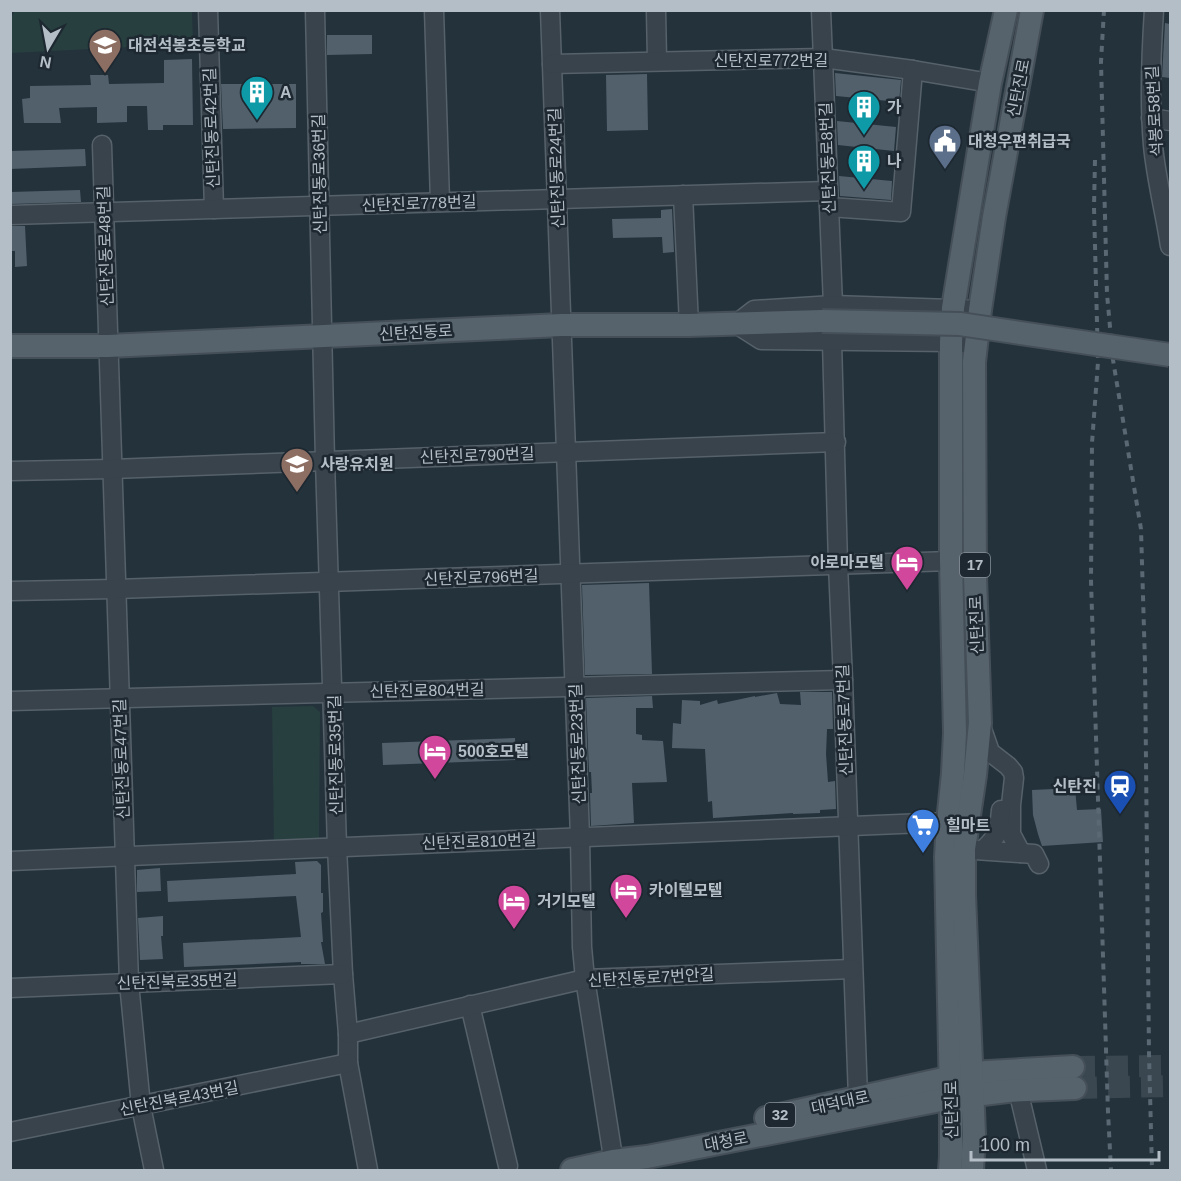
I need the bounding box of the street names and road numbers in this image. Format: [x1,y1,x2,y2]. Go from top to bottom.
street label: 신탄진로772번길 [713,52,829,69]
street label: 신탄진로 [1005,57,1033,119]
street label: 석봉로58번길 [1144,65,1165,157]
street label: 신탄진동로42번길 [201,67,222,189]
street label: 신탄진동로8번길 [817,102,838,214]
street label: 신탄진동로24번길 [546,107,567,229]
street label: 신탄진동로36번길 [310,113,329,235]
street label: 신탄진동로48번길 [95,185,116,307]
street label: 신탄진로778번길 [361,193,477,214]
street label: 신탄진동로 [379,322,453,343]
street label: 신탄진로790번길 [419,445,535,466]
road number: 17 [960,553,990,577]
street label: 신탄진로796번길 [423,567,539,588]
street label: 신탄진로 [967,595,986,655]
street label: 신탄진동로7번길 [834,664,855,776]
street label: 신탄진로804번길 [369,681,485,700]
street label: 신탄진동로23번길 [567,683,588,805]
street label: 신탄진동로35번길 [326,694,345,816]
street label: 신탄진동로47번길 [111,698,132,820]
street label: 신탄진로810번길 [421,831,537,852]
street label: 신탄진동로7번안길 [587,966,715,989]
street label: 신탄진북로35번길 [116,971,238,992]
street label: 신탄진북로43번길 [118,1079,240,1118]
street label: 신탄진로 [942,1080,961,1140]
street label: 대덕대로 [810,1088,871,1117]
road number: 32 [765,1103,795,1127]
street label: 대청로 [703,1129,750,1154]

